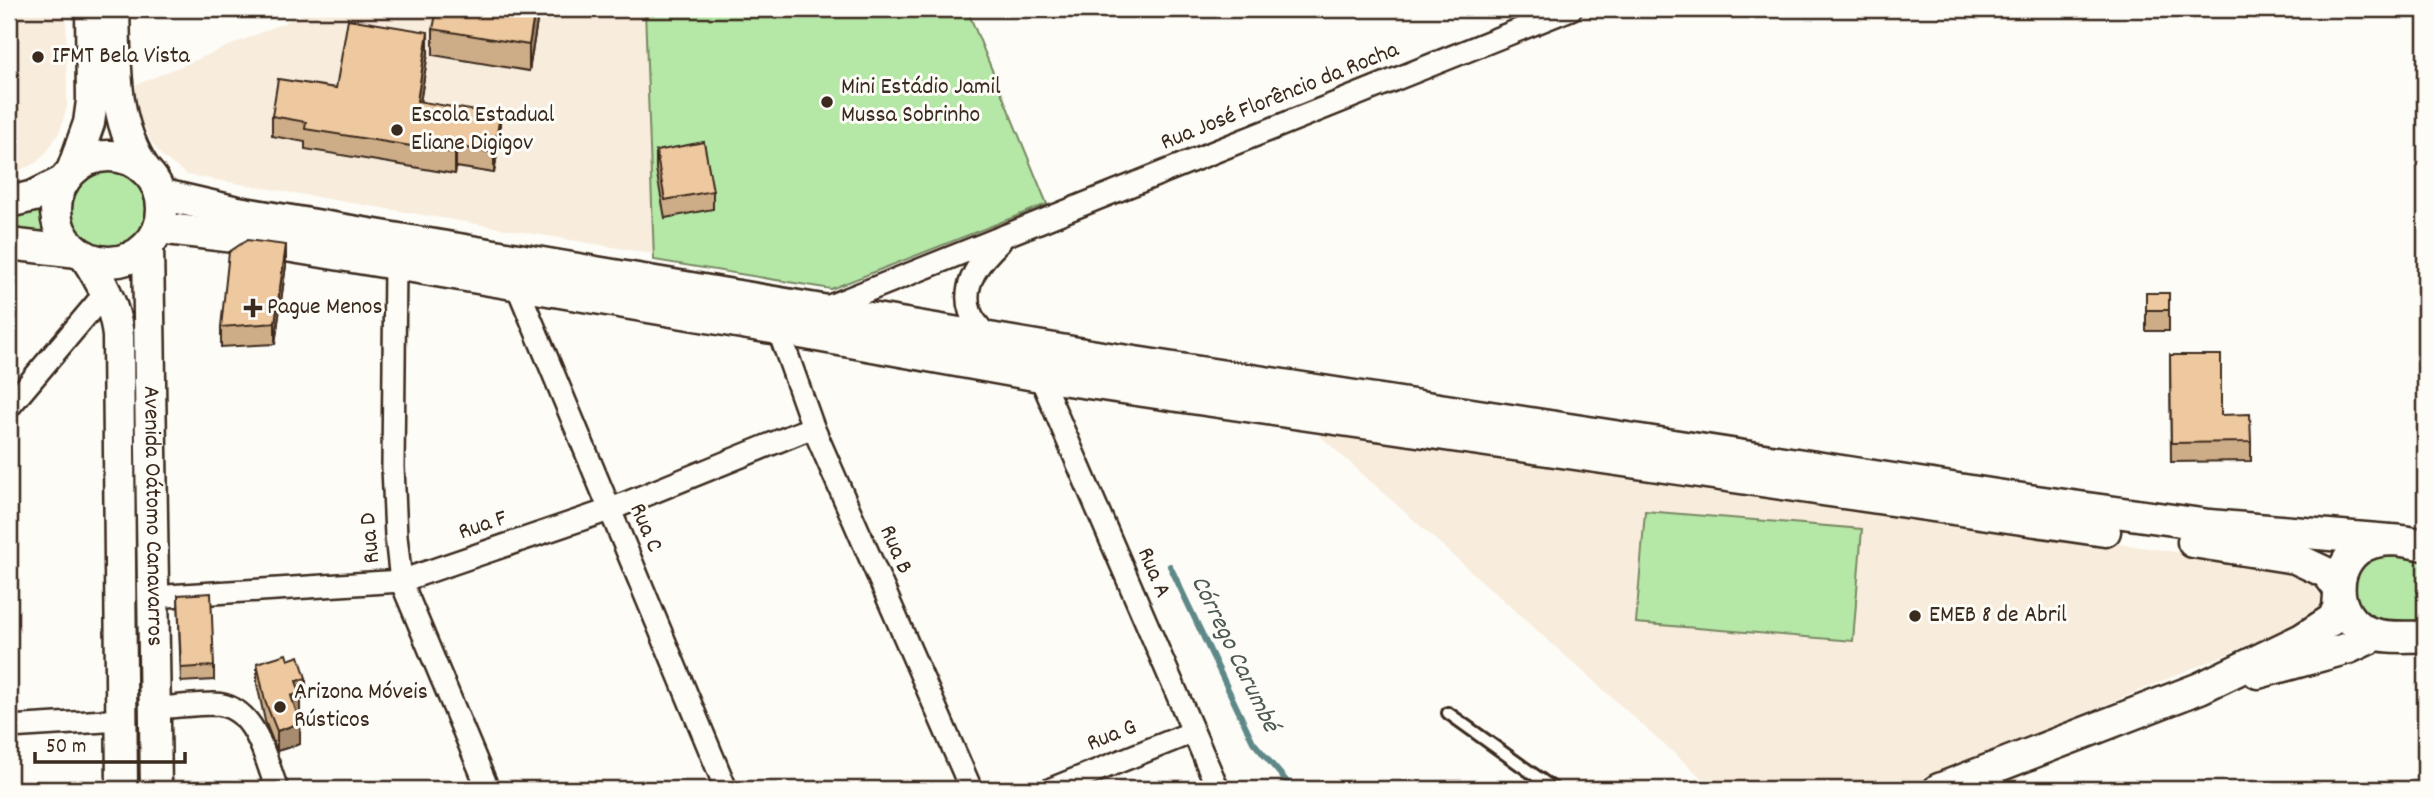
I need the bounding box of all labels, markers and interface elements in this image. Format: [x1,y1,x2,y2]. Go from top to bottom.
street label: Rua José Florêncio da Rocha [1156,33,1405,160]
place label: IFMT Bela Vista [52,40,191,74]
marker: IFMT Bela Vista [30,49,46,65]
place label: Mini Estádio Jamil Mussa Sobrinho [841,71,1001,133]
marker: Mini Estádio Jamil Mussa Sobrinho [819,94,835,110]
place label: Escola Estadual Eliane Digigov [411,99,555,161]
marker: Escola Estadual Eliane Digigov [389,122,405,138]
place label: Pague Menos [267,291,383,325]
marker: Pague Menos [245,300,261,316]
street label: Avenida Oátomo Canavarros [133,385,171,647]
street label: Rua C [619,498,671,558]
street label: Rua F [454,502,512,550]
street label: Rua D [352,511,390,565]
street label: Rua B [870,520,920,580]
street label: Rua A [1127,542,1179,604]
water label: Córrego Carumbé [1180,569,1289,741]
place label: EMEB 8 de Abril [1929,599,2067,633]
marker: EMEB 8 de Abril [1907,608,1923,624]
place label: Arizona Móveis Rústicos [294,676,428,738]
marker: Arizona Móveis Rústicos [272,699,288,715]
street label: Rua G [1082,711,1142,761]
scale bar [35,721,186,765]
text: 50 m [46,733,86,763]

